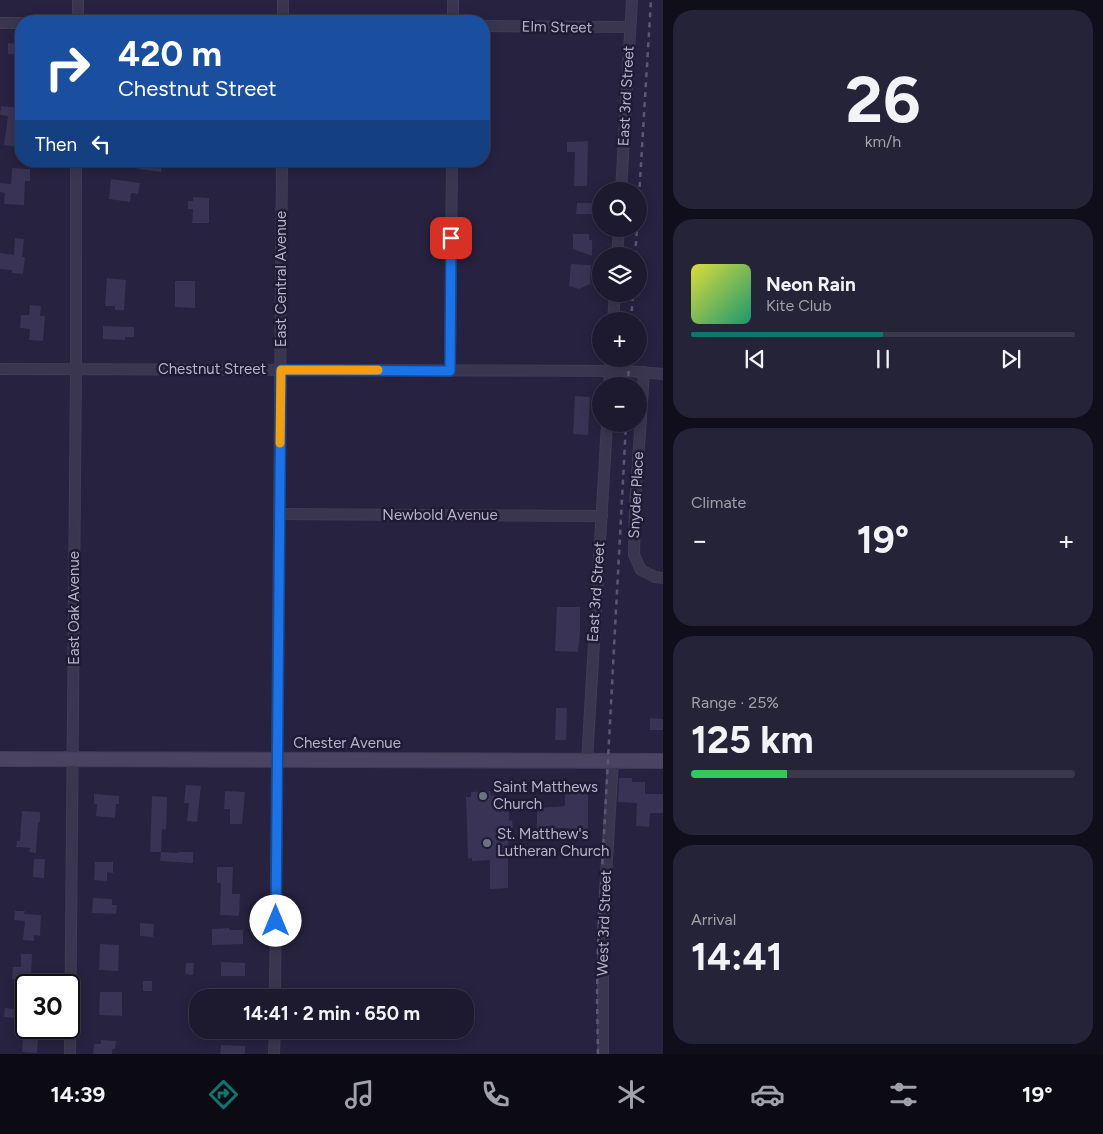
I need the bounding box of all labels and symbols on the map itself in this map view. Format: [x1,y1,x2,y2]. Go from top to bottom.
street label: Elm Street [522,17,593,37]
street label: East 3rd Street [614,45,638,147]
street label: East Central Avenue [272,211,290,347]
pin [430,217,472,259]
street label: Chestnut Street [158,360,266,378]
street label: Snyder Place [625,451,647,539]
street label: Newbold Avenue [382,506,498,524]
street label: East 3rd Street [584,541,609,643]
street label: East Oak Avenue [65,551,83,665]
street label: Chester Avenue [293,734,401,752]
place label: Saint Matthews Church [493,778,598,813]
marker: Saint Matthews Church [477,790,489,802]
place label: St. Matthew's Lutheran Church [497,825,609,860]
marker: St. Matthew's Lutheran Church [481,837,493,849]
street label: West 3rd Street [593,869,615,976]
position arrow [249,894,301,946]
speed limit sign: 30 [15,974,80,1039]

